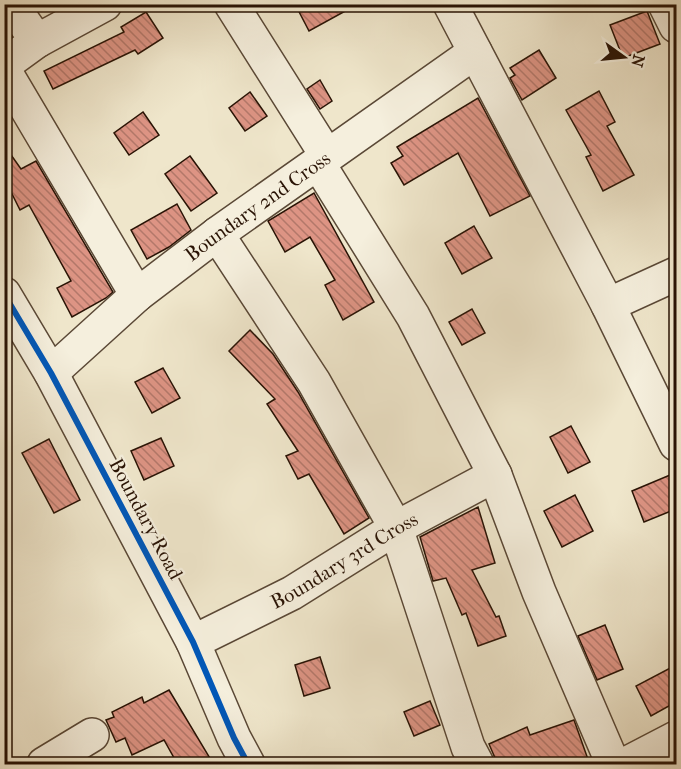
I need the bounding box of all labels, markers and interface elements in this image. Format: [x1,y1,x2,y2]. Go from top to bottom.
north arrow [594,27,654,87]
text: N [627,52,649,70]
street label: Boundary 2nd Cross [180,146,335,266]
street label: Boundary Road [104,454,188,584]
street label: Boundary 3rd Cross [267,507,422,613]

